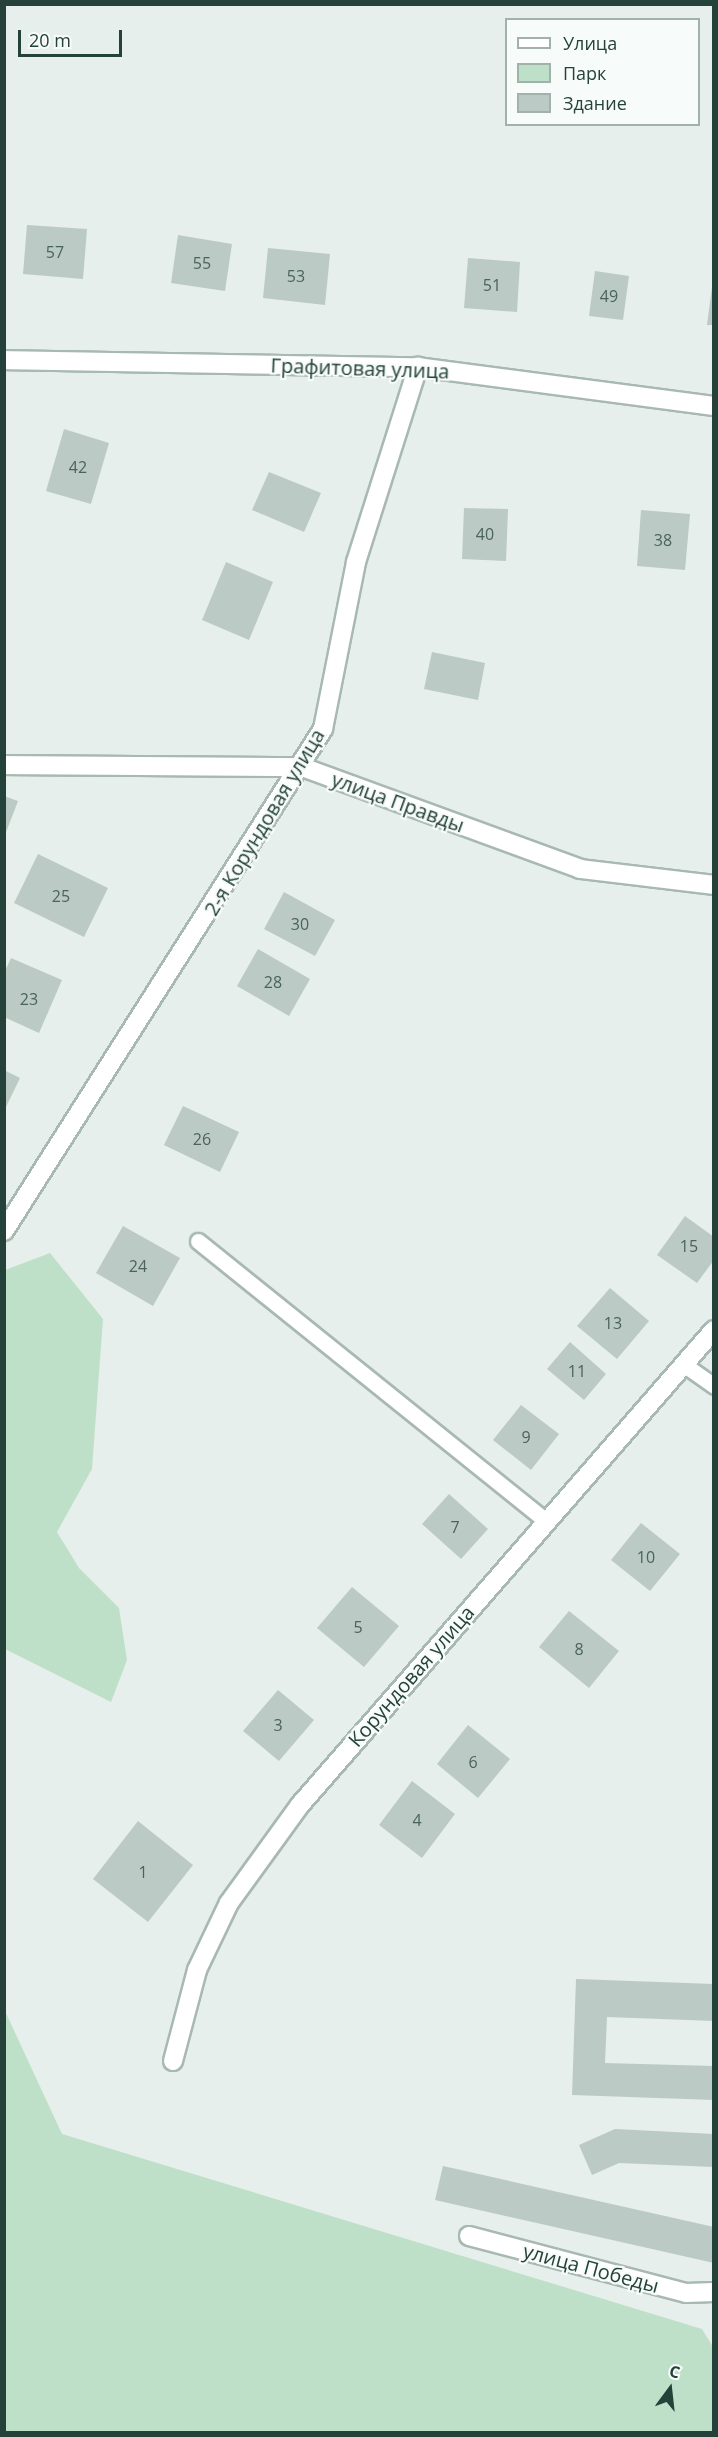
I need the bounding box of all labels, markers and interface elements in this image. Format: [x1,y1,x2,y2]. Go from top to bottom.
scale bar [21,18,124,56]
legend [505,18,700,126]
text: 20 m [29,28,71,52]
text: Улица [563,31,617,55]
text: Парк [563,61,606,85]
text: Здание [563,91,627,115]
house number: 57 [46,242,64,262]
house number: 55 [193,253,211,273]
house number: 53 [287,266,305,286]
house number: 51 [483,275,501,295]
house number: 49 [600,286,618,306]
street label: Графитовая улица [270,353,450,383]
house number: 42 [69,457,87,477]
house number: 40 [476,524,494,544]
house number: 38 [654,530,672,550]
street label: 2-я Корундовая улица [199,724,329,920]
street label: улица Правды [328,767,468,837]
house number: 25 [52,886,70,906]
house number: 30 [291,914,309,934]
house number: 28 [264,972,282,992]
house number: 23 [20,989,38,1009]
house number: 26 [193,1129,211,1149]
house number: 15 [680,1236,698,1256]
house number: 24 [129,1256,147,1276]
house number: 13 [604,1313,622,1333]
house number: 11 [568,1361,586,1381]
house number: 9 [521,1427,531,1447]
house number: 7 [450,1517,460,1537]
house number: 10 [637,1547,655,1567]
street label: Корундовая улица [343,1600,479,1752]
house number: 5 [353,1617,363,1637]
house number: 8 [574,1639,584,1659]
house number: 3 [273,1715,283,1735]
house number: 6 [468,1752,478,1772]
house number: 4 [412,1810,422,1830]
house number: 1 [138,1862,148,1882]
street label: улица Победы [520,2238,662,2298]
north arrow [640,2359,700,2419]
text: С [667,2360,682,2384]

